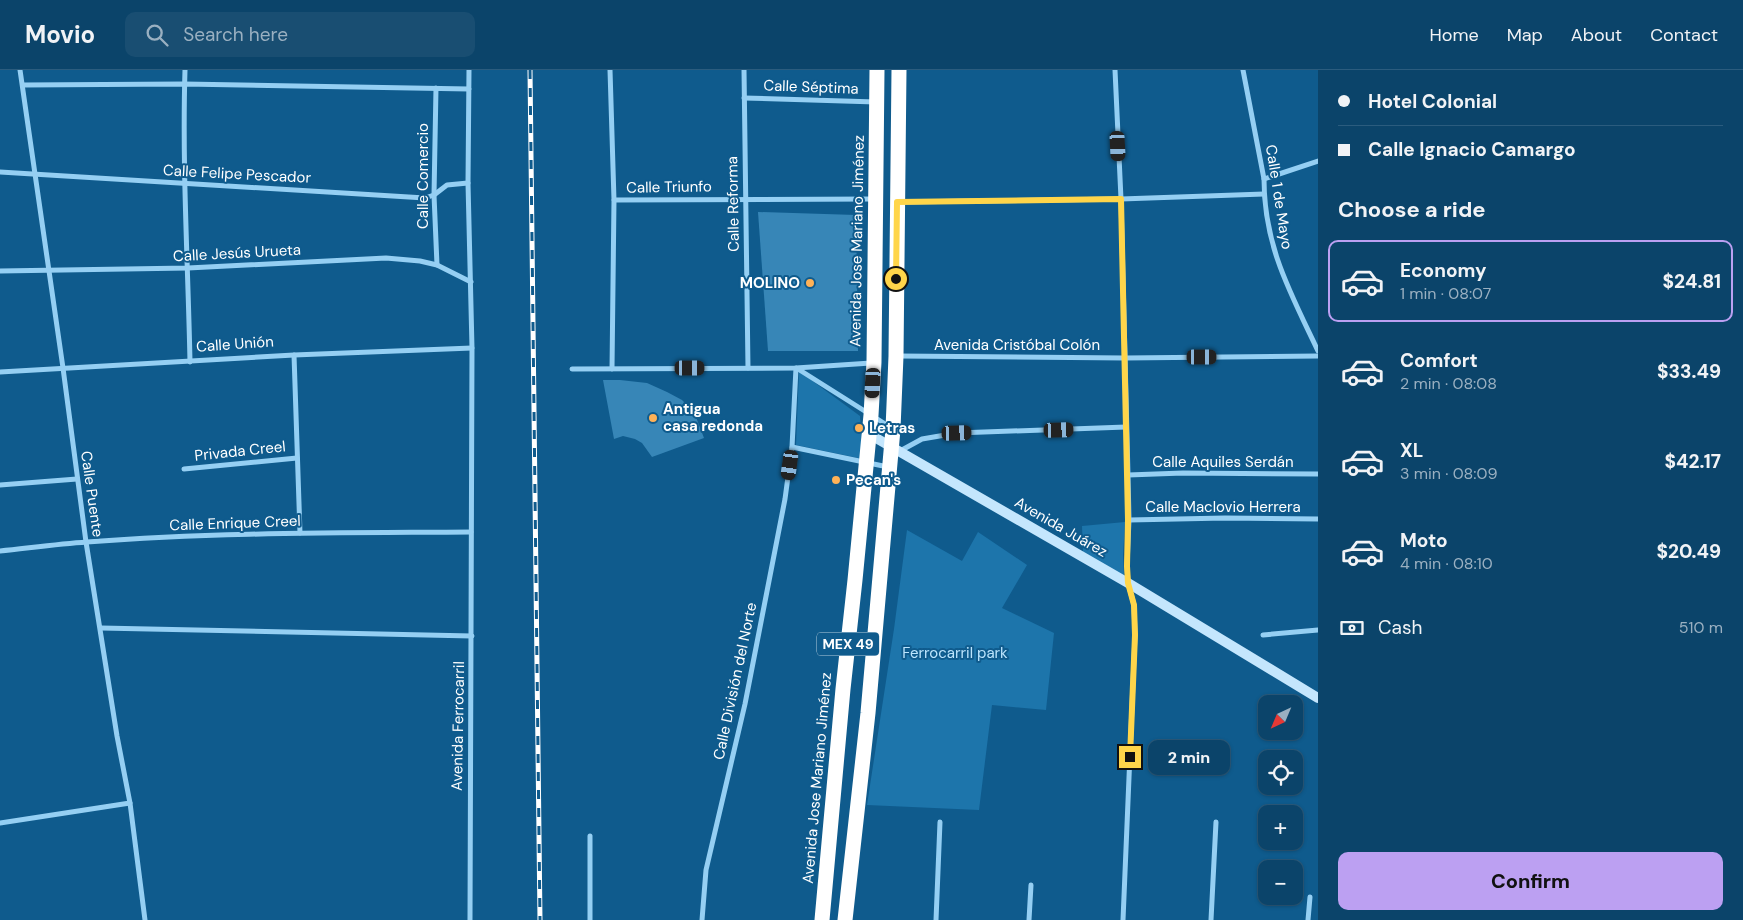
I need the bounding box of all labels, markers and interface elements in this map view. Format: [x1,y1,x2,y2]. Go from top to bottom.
search box [125,12,475,57]
text: Movio [25,19,95,50]
icon: search [143,21,171,49]
text: Search here [183,22,288,47]
text: Home [1429,23,1479,47]
text: Map [1507,23,1543,47]
text: About [1571,23,1622,47]
text: Contact [1650,23,1718,47]
street label: Calle Séptima [763,75,859,99]
text: Hotel Colonial [1368,89,1497,114]
street label: Calle Comercio [413,123,433,229]
car [1109,131,1126,161]
street label: Avenida Jose Mariano Jiménez [845,135,869,347]
text: Calle Ignacio Camargo [1368,137,1576,162]
street label: Calle 1 de Mayo [1261,143,1297,251]
street label: Calle Reforma [722,156,744,252]
street label: Calle Felipe Pescador [163,160,312,188]
street label: Calle Triunfo [626,176,712,198]
text: Choose a ride [1338,195,1486,224]
street label: Calle Jesús Urueta [173,240,301,266]
text: Economy [1400,258,1487,283]
icon: car [1340,259,1385,304]
route start [885,268,907,290]
text: $24.81 [1663,269,1721,294]
place label: MOLINO [740,273,800,293]
marker: MOLINO [804,277,816,289]
text: 1 min · 08:07 [1400,283,1491,304]
street label: Calle Unión [196,331,274,357]
street label: Avenida Cristóbal Colón [934,335,1100,355]
text: Comfort [1400,348,1478,373]
icon: car [1340,349,1385,394]
car [1187,350,1217,365]
text: $33.49 [1657,359,1721,384]
car [675,361,705,376]
car [864,368,881,398]
text: 2 min · 08:08 [1400,373,1497,394]
place label: Antigua casa redonda [663,399,763,436]
marker: Antigua casa redonda [647,412,659,424]
place label: Letras [869,418,915,438]
marker: Letras [853,422,865,434]
car [1043,422,1074,438]
car [941,425,972,441]
street label: Privada Creel [193,436,287,466]
text: XL [1400,438,1423,463]
icon: car [1340,439,1385,484]
car [780,449,799,481]
text: $42.17 [1665,449,1721,474]
street label: Calle Puente [76,450,108,538]
street label: Calle Aquiles Serdán [1152,452,1294,472]
text: 3 min · 08:09 [1400,463,1498,484]
place label: Pecan's [846,470,901,490]
marker: Pecan's [830,474,842,486]
street label: Avenida Juárez [1011,492,1111,562]
street label: Calle Maclovio Herrera [1145,497,1301,517]
street label: Calle Enrique Creel [169,511,301,535]
text: Moto [1400,528,1448,553]
icon: car [1340,529,1385,574]
text: $20.49 [1657,539,1721,564]
text: 4 min · 08:10 [1400,553,1493,574]
street label: Calle División del Norte [709,600,761,762]
icon: cash [1338,614,1366,642]
text: Cash [1378,615,1422,640]
text: 510 m [1679,617,1723,638]
road number: MEX 49 [817,632,879,656]
park label: Ferrocarril park [902,643,1008,663]
street label: Avenida Ferrocarril [447,661,469,791]
street label: Avenida Jose Mariano Jiménez [798,671,836,884]
north arrow [1258,695,1302,740]
map controls [1258,695,1303,905]
callout: 2 min [1148,740,1230,774]
route end [1119,746,1141,768]
text: 2 min [1168,747,1210,768]
button: locate [1258,750,1303,795]
button: + [1258,805,1303,850]
button: Confirm [1338,852,1723,910]
button: − [1258,860,1303,905]

